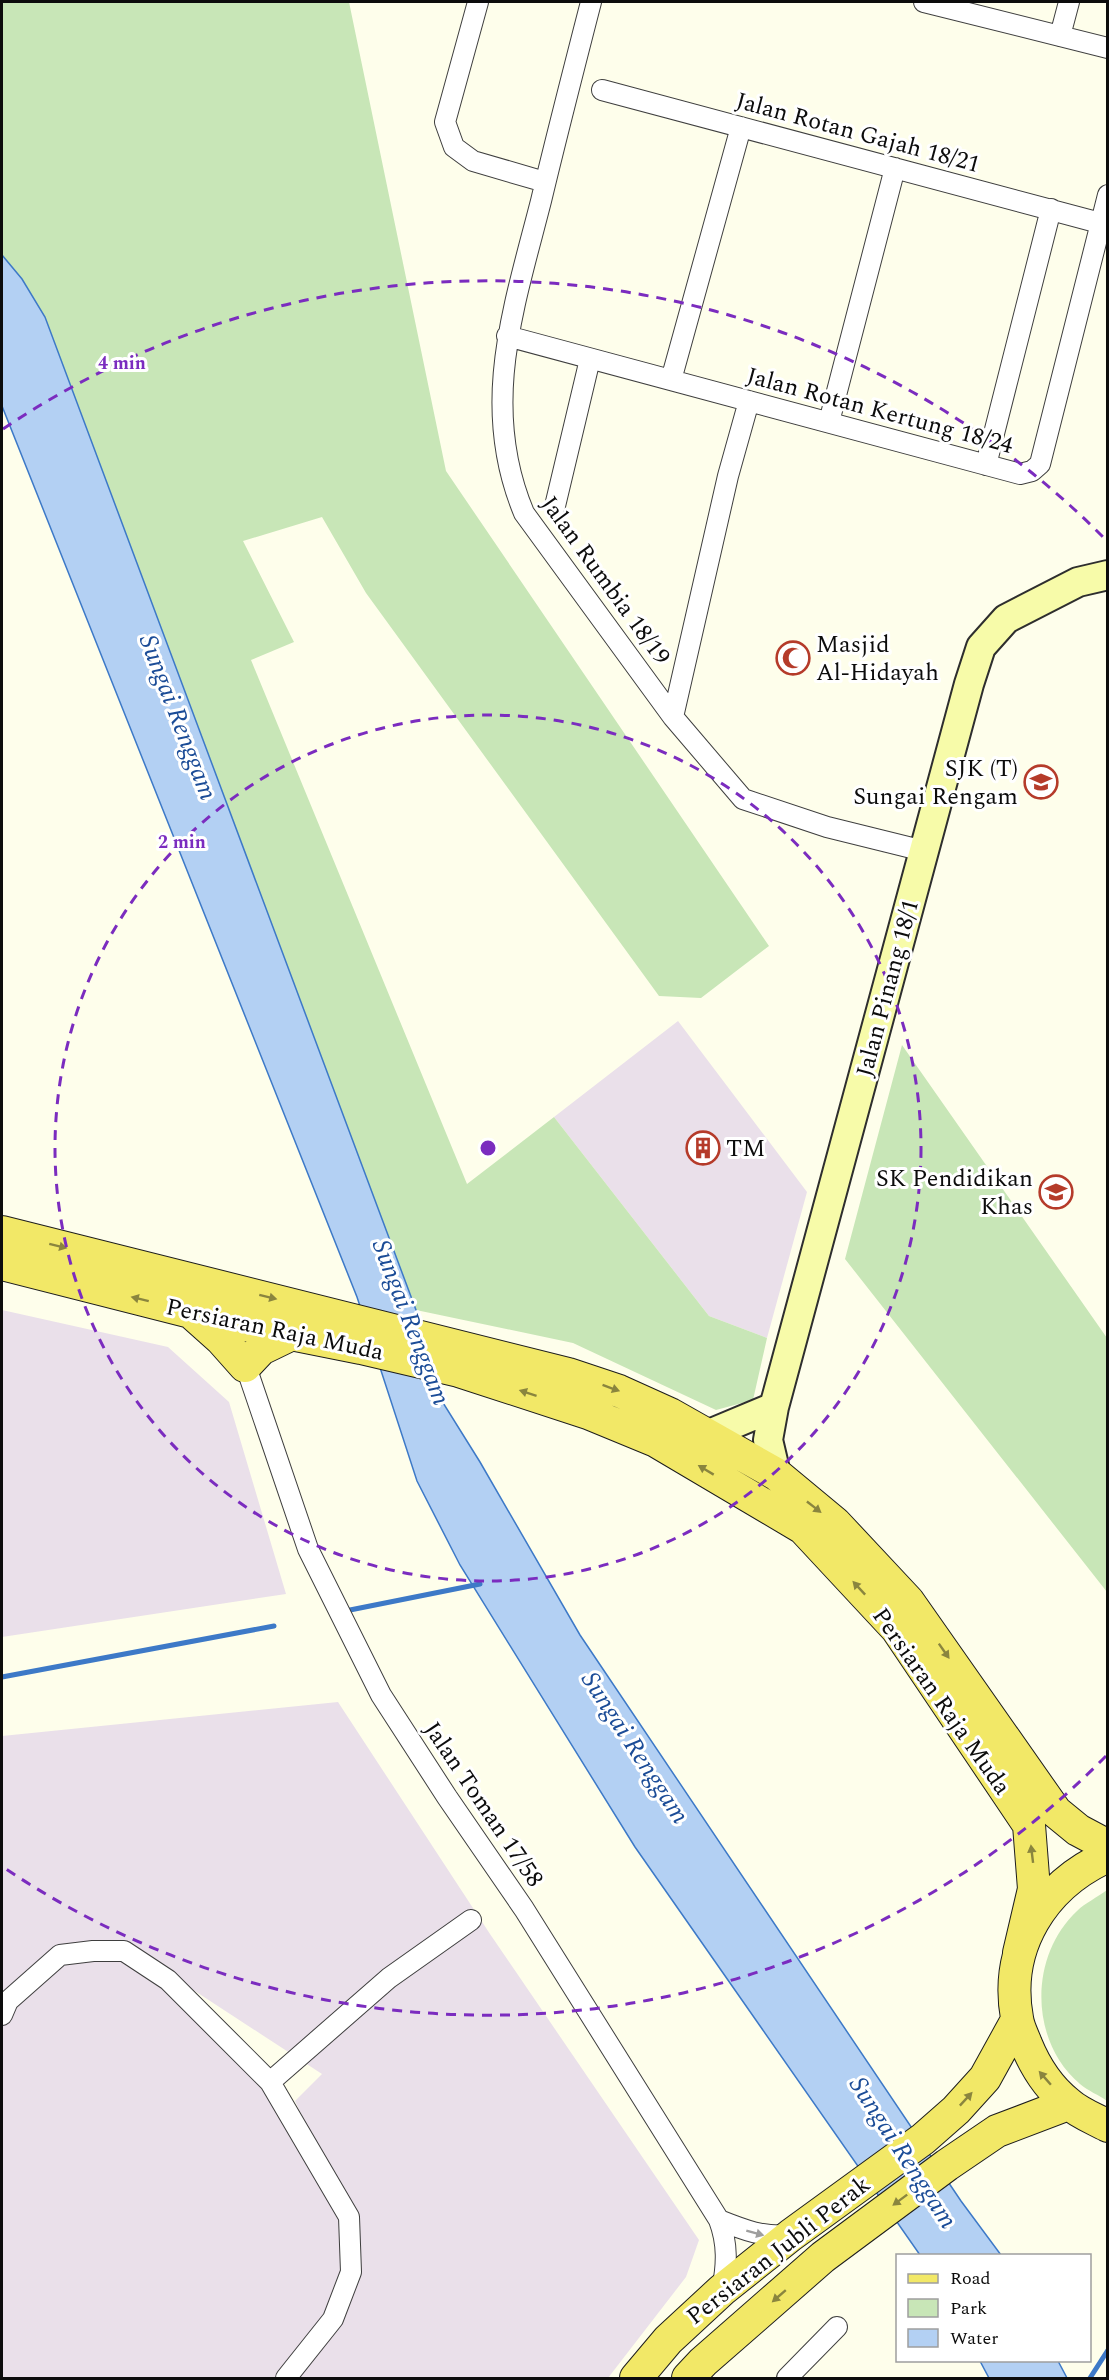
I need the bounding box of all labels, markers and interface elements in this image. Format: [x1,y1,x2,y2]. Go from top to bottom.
street label: Jalan Rotan Gajah 18/21 [732,83,984,183]
text: 4 min [98,350,146,377]
street label: Jalan Rotan Kertung 18/24 [742,358,1017,464]
street label: Jalan Rumbia 18/19 [531,489,679,673]
place label: Masjid Al-Hidayah [816,627,939,691]
water label: Sungai Renggam [128,629,228,806]
mosque icon: Masjid Al-Hidayah [775,640,811,676]
place label: SJK (T) Sungai Rengam [853,751,1018,815]
school or university icon: SJK (T) Sungai Rengam [1023,764,1059,800]
text: 2 min [158,829,206,856]
street label: Jalan Pinang 18/1 [847,896,929,1081]
building icon: TM [685,1130,721,1166]
place label: TM [726,1131,765,1167]
centre of rings [478,1138,498,1158]
place label: SK Pendidikan Khas [876,1161,1033,1225]
school or university icon: SK Pendidikan Khas [1038,1174,1074,1210]
water label: Sungai Renggam [361,1234,461,1411]
one-way arrow [49,1241,68,1251]
street label: Persiaran Raja Muda [163,1289,387,1371]
one-way arrow [259,1293,277,1303]
one-way arrow [131,1294,149,1303]
one-way arrow [602,1384,620,1394]
one-way arrow [519,1388,537,1398]
one-way arrow [698,1465,714,1476]
one-way arrow [807,1500,822,1512]
one-way arrow [852,1581,866,1596]
street label: Persiaran Raja Muda [863,1600,1020,1803]
one-way arrow [938,1643,950,1659]
water label: Sungai Renggam [571,1663,700,1832]
street label: Jalan Toman 17/58 [414,1714,552,1895]
one-way arrow [1027,1845,1037,1864]
water label: Sungai Renggam [839,2068,968,2237]
one-way arrow [1039,2071,1052,2086]
one-way arrow [959,2092,973,2107]
street label: Persiaran Jubli Perak [679,2167,878,2334]
one-way arrow [892,2194,908,2206]
one-way arrow [745,2228,764,2238]
legend [896,2254,1091,2362]
text: Road [950,2265,991,2292]
one-way arrow [772,2289,787,2302]
text: Park [950,2295,987,2322]
text: Water [950,2325,998,2352]

